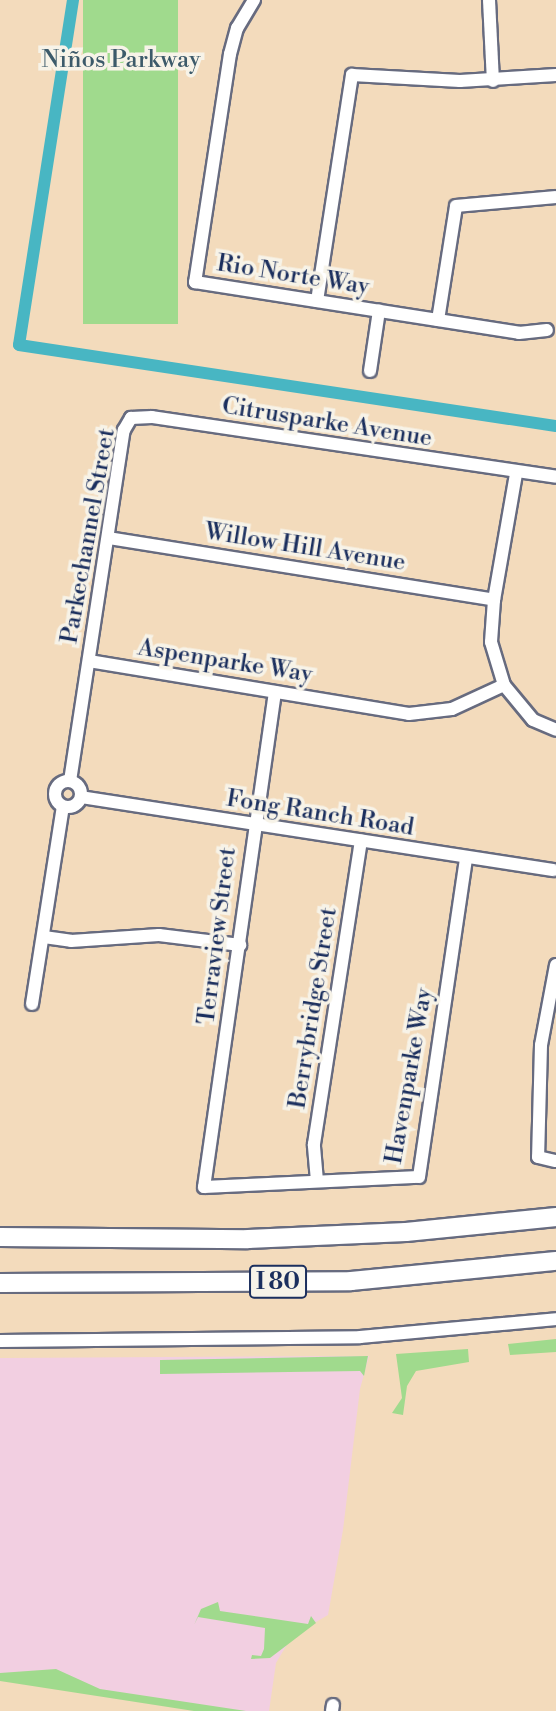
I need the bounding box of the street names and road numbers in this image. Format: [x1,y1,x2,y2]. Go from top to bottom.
street label: Rio Norte Way [215,250,371,302]
street label: Citrusparke Avenue [220,392,434,454]
street label: Parkechannel Street [56,426,122,646]
street label: Willow Hill Avenue [203,518,407,578]
street label: Aspenparke Way [136,634,314,690]
street label: Fong Ranch Road [224,785,416,843]
street label: Terraview Street [193,846,243,1026]
street label: Berrybridge Street [284,905,344,1111]
street label: Havenparke Way [380,986,440,1166]
road number: I 80 [248,1262,308,1302]

